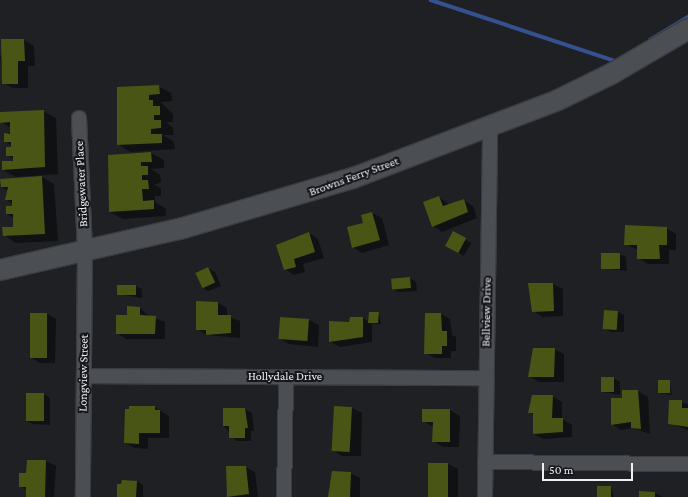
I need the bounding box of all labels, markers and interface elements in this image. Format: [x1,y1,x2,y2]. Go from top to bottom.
street label: Bridgewater Place [73,141,91,227]
street label: Browns Ferry Street [307,154,401,200]
street label: Bellview Drive [479,277,495,347]
street label: Longview Street [76,334,92,412]
street label: Hollydale Drive [248,370,322,384]
scale bar [544,455,635,481]
text: 50 m [549,463,573,477]

